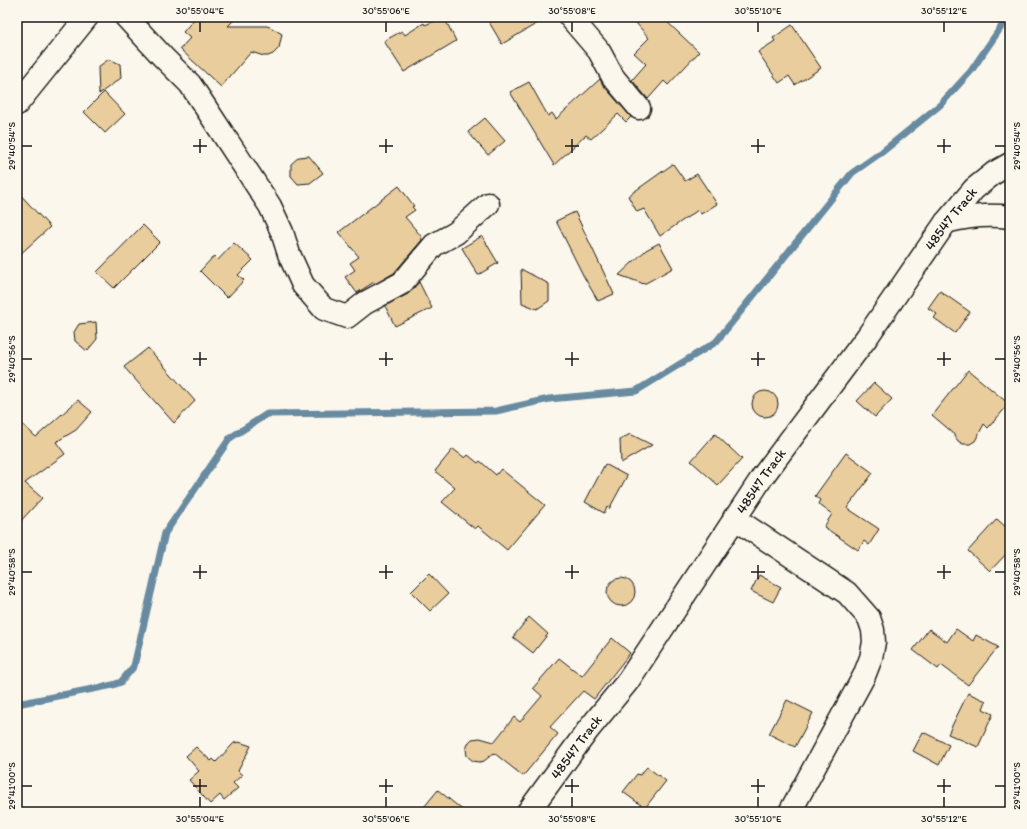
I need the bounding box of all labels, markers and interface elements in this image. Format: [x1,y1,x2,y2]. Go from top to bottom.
text: 30°55'04"E [176,4,225,17]
text: 30°55'06"E [362,4,410,17]
text: 30°55'08"E [548,4,596,17]
text: 30°55'10"E [735,4,782,17]
text: 30°55'12"E [921,4,967,17]
text: 29°40'54"S [5,122,18,170]
text: 29°40'54"S [1010,122,1023,170]
street label: 48547 Track [921,183,981,253]
text: 29°40'56"S [5,335,18,383]
text: 29°40'56"S [1010,335,1023,383]
street label: 48547 Track [732,444,790,517]
text: 29°40'58"S [5,548,18,596]
text: 29°40'58"S [1010,548,1023,596]
street label: 48547 Track [547,711,606,782]
text: 29°41'00"S [5,762,18,810]
text: 29°41'00"S [1010,762,1023,810]
text: 30°55'04"E [176,812,225,825]
text: 30°55'06"E [362,812,410,825]
text: 30°55'08"E [548,812,596,825]
text: 30°55'10"E [735,812,782,825]
text: 30°55'12"E [921,812,967,825]

